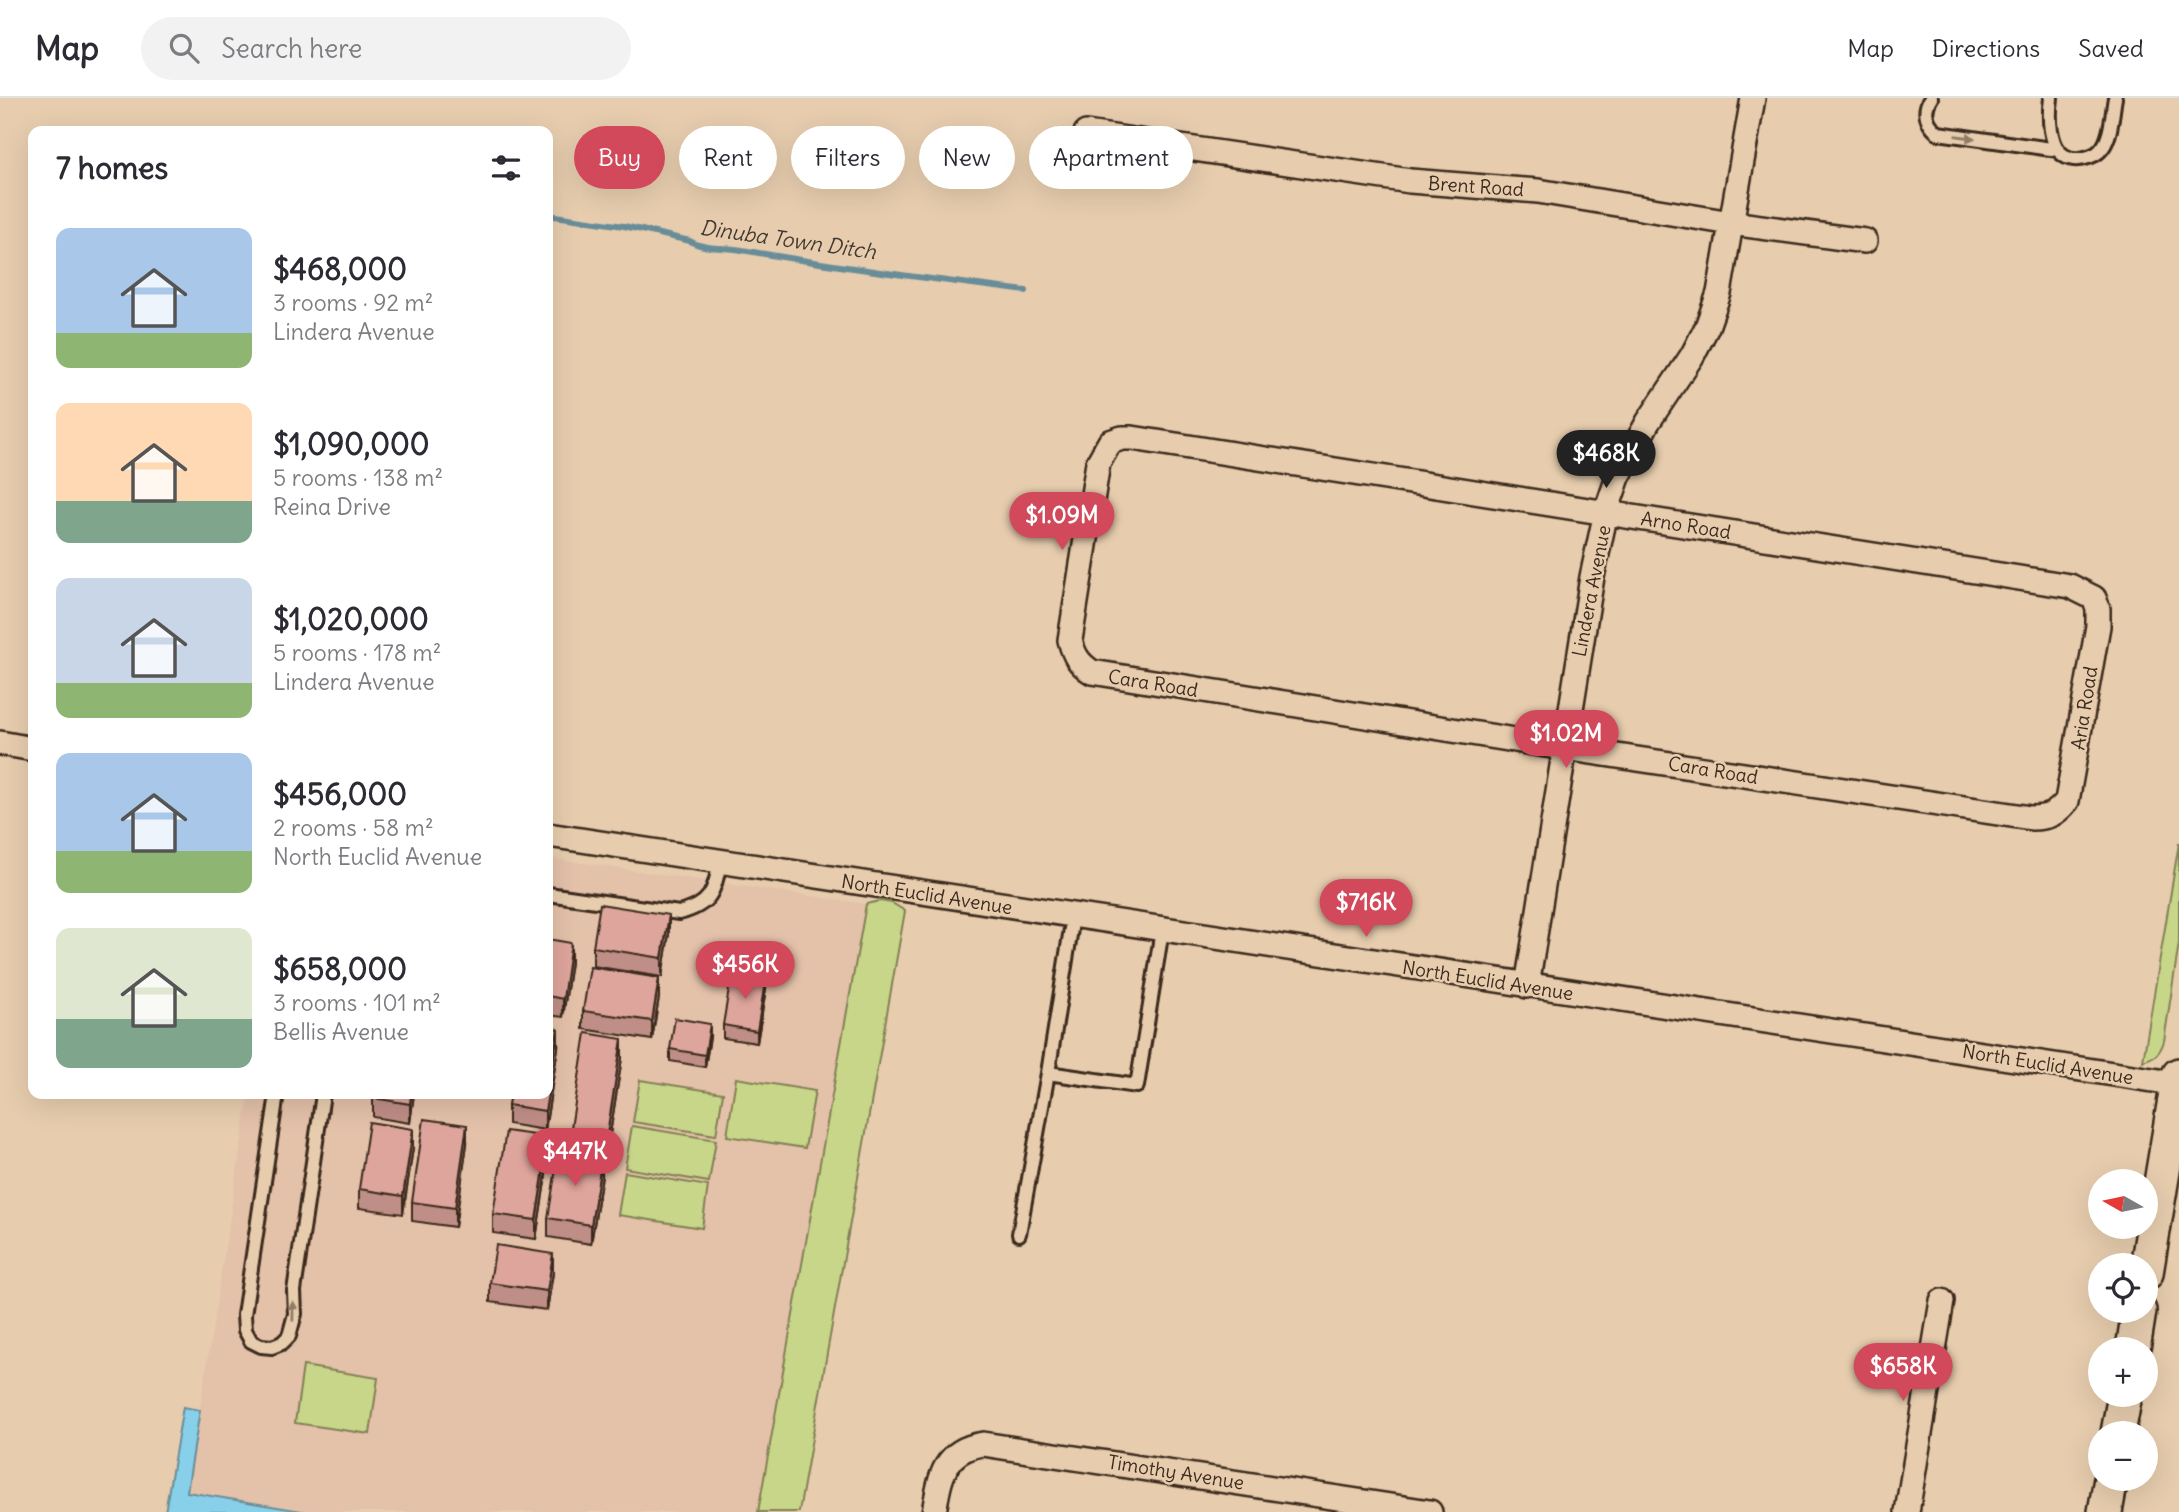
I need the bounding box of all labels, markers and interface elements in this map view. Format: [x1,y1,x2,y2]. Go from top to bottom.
search box [141,17,631,80]
text: Map [35,27,99,69]
icon: search [165,29,203,67]
text: Search here [221,32,362,65]
text: Map [1847,33,1894,63]
text: Directions [1932,33,2040,63]
text: Saved [2078,33,2144,63]
chip: Buy [574,126,665,189]
chip: Rent [679,126,777,189]
chip: Filters [791,126,905,189]
chip: New [919,126,1015,189]
chip: Apartment [1029,126,1193,189]
one-way arrow [1954,132,1976,143]
text: 7 homes [56,149,168,187]
icon: filters [487,149,525,187]
street label: Brent Road [1427,171,1525,201]
water label: Dinuba Town Ditch [699,214,878,265]
text: $468,000 [273,250,407,288]
icon: home [112,256,196,340]
text: 3 rooms · 92 m² [273,288,433,317]
text: Lindera Avenue [273,317,435,346]
text: $1,090,000 [273,425,430,463]
pin: $468K [1557,430,1655,490]
icon: home [112,431,196,515]
text: $468K [1573,438,1639,467]
text: 5 rooms · 138 m² [273,463,443,492]
text: Reina Drive [273,492,391,521]
pin: $1.09M [1005,492,1119,552]
text: $1.09M [1025,500,1099,529]
street label: Arno Road [1639,506,1733,544]
street label: Lindera Avenue [1566,523,1616,659]
text: $1,020,000 [273,600,429,638]
icon: home [112,606,196,690]
text: 5 rooms · 178 m² [273,638,441,667]
street label: Cara Road [1106,664,1200,702]
street label: Aria Road [2066,665,2102,751]
text: Lindera Avenue [273,667,435,696]
pin: $1.02M [1509,710,1623,770]
text: $1.02M [1530,718,1602,747]
street label: Cara Road [1666,751,1760,789]
text: $456,000 [273,775,407,813]
icon: home [112,781,196,865]
text: 2 rooms · 58 m² [273,813,434,842]
text: North Euclid Avenue [273,842,482,871]
street label: North Euclid Avenue [840,869,1014,919]
pin: $716K [1317,880,1415,939]
text: $716K [1336,887,1396,916]
pin: $456K [696,942,794,1001]
text: $456K [712,949,778,978]
text: $658,000 [273,950,407,988]
street label: North Euclid Avenue [1401,955,1575,1005]
icon: home [112,956,196,1040]
text: 3 rooms · 101 m² [273,988,441,1017]
text: Bellis Avenue [273,1017,409,1046]
street label: North Euclid Avenue [1961,1039,2135,1089]
pin: $447K [526,1128,624,1188]
text: $447K [543,1136,607,1165]
north arrow [2088,1169,2158,1239]
map controls [2088,1169,2158,1491]
button: locate [2088,1253,2158,1323]
one-way arrow [287,1300,299,1322]
button: + [2088,1337,2158,1407]
pin: $658K [1854,1344,1952,1403]
text: $658K [1870,1351,1936,1380]
button: − [2088,1421,2158,1491]
street label: Timothy Avenue [1106,1449,1246,1495]

